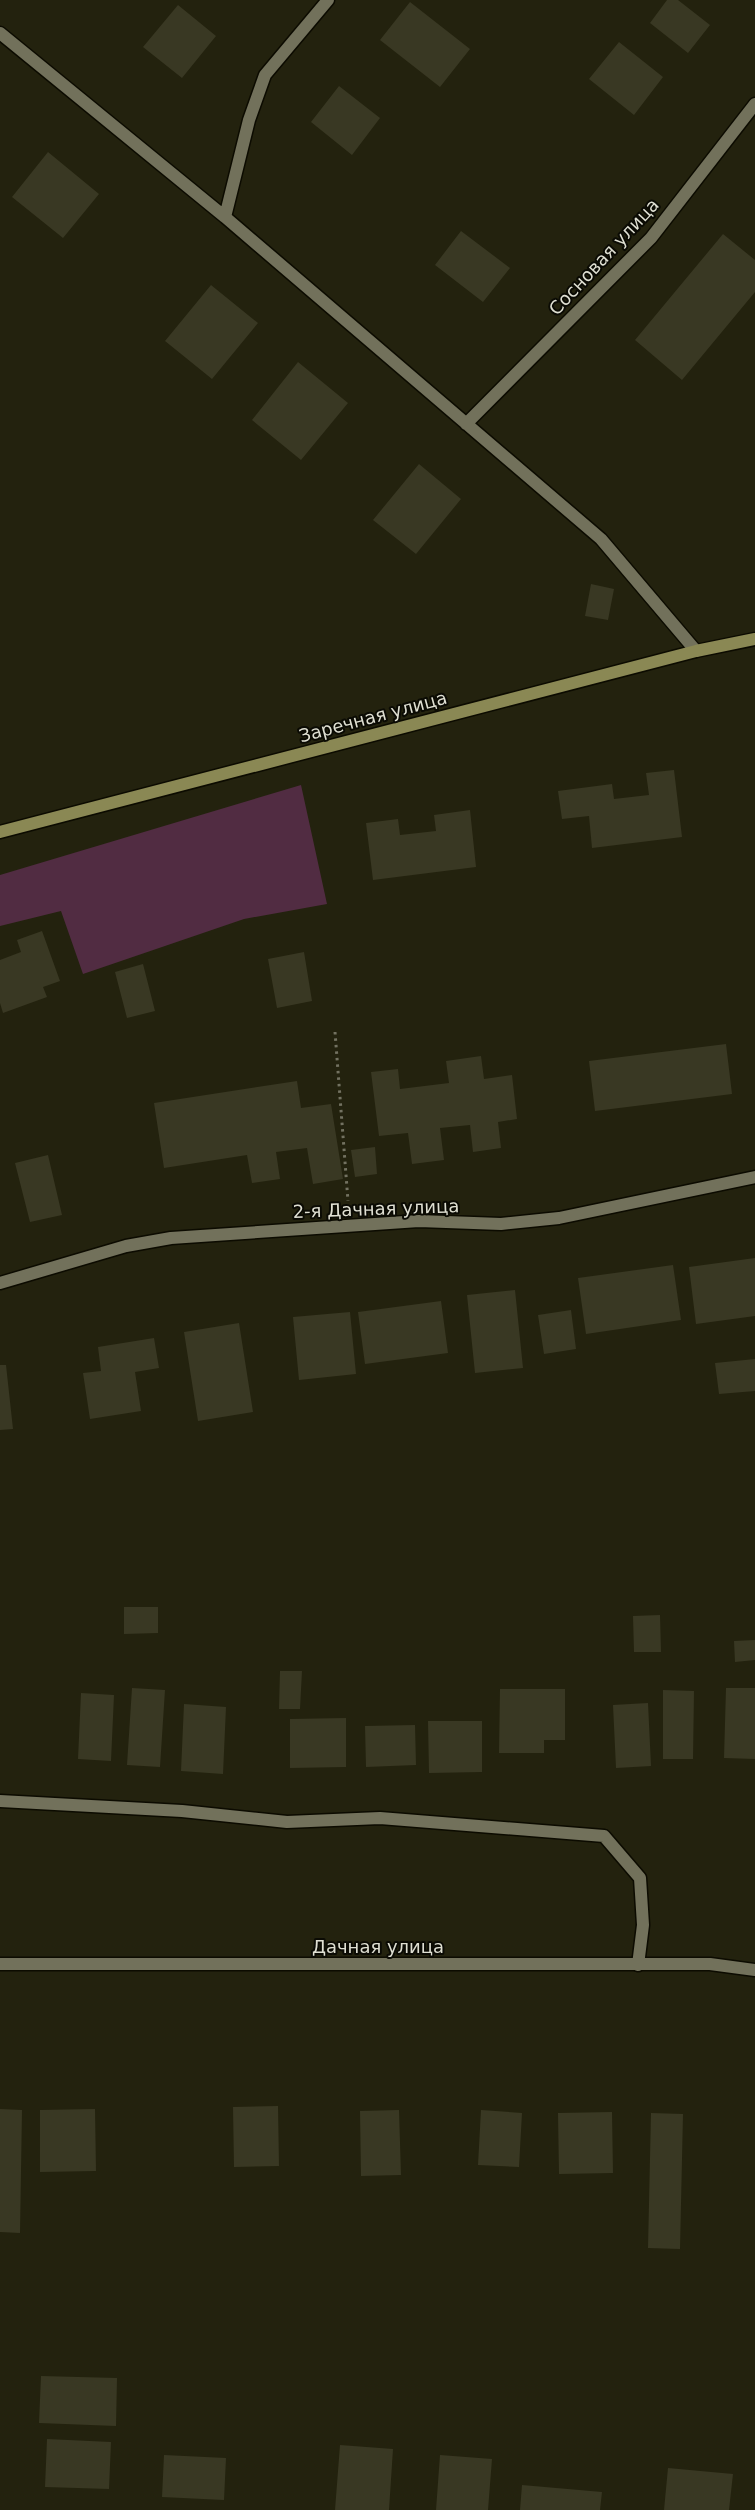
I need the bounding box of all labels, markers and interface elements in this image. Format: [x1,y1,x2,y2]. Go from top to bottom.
street label: Сосновая улица [544,194,663,319]
street label: Заречная улица [297,687,449,746]
street label: 2-я Дачная улица [292,1195,460,1222]
street label: Дачная улица [312,1936,444,1957]

